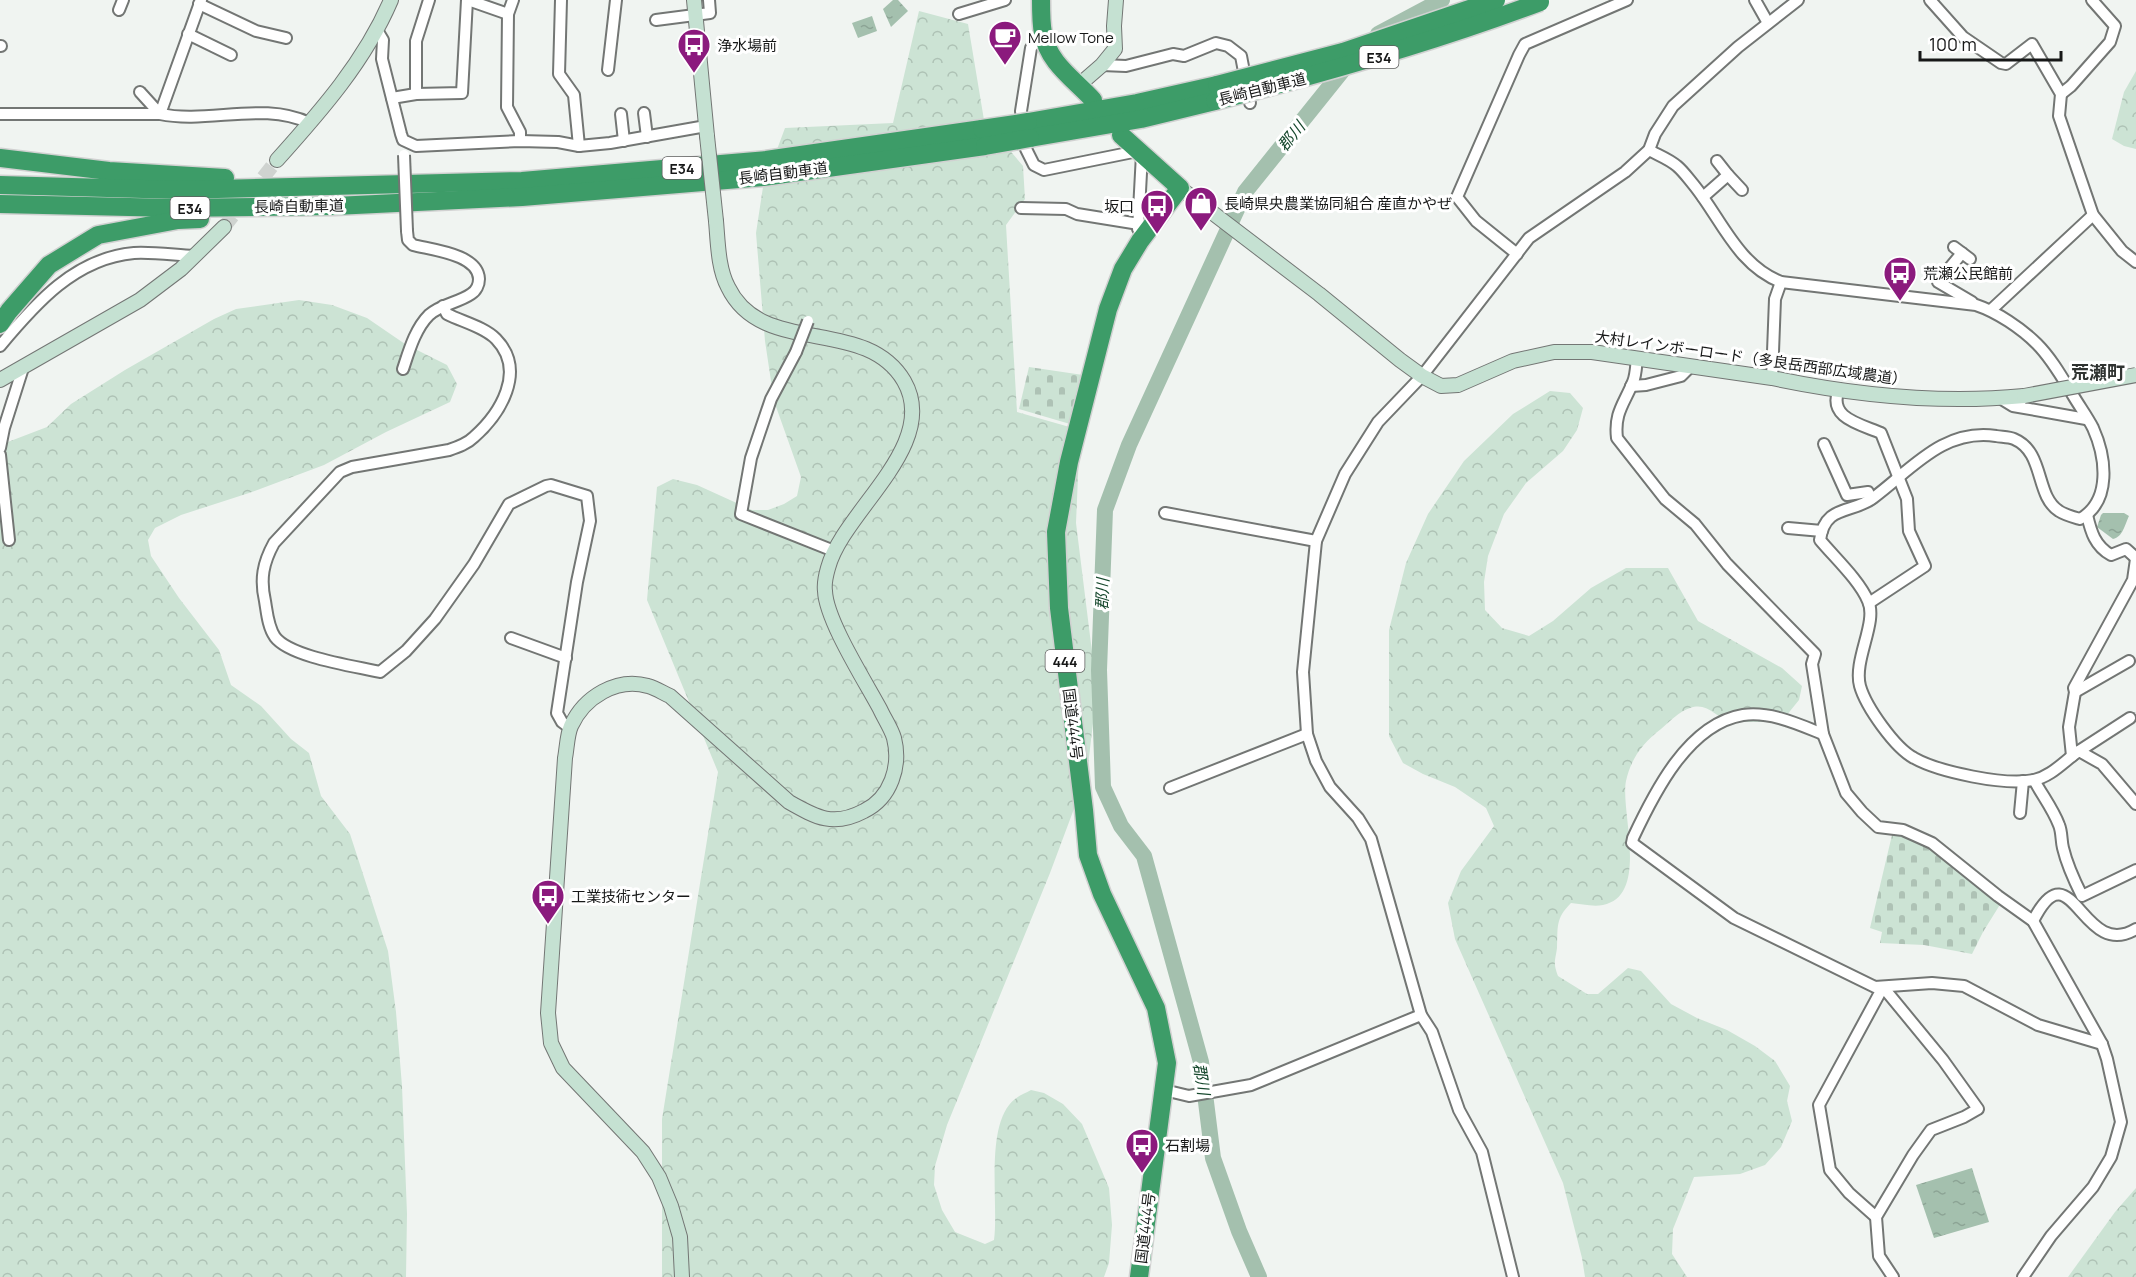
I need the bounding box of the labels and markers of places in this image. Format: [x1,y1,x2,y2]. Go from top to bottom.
cafe icon: Mellow Tone [987,19,1023,66]
bus stop icon: 浄水場前 [676,27,712,74]
place label: Mellow Tone [1028,27,1114,48]
place label: 浄水場前 [717,35,777,56]
shop icon: 長崎県央農業協同組合 産直かやぜ [1183,185,1219,232]
bus stop icon: 坂口 [1139,188,1175,235]
place label: 長崎県央農業協同組合 産直かやぜ [1224,193,1452,214]
place label: 坂口 [1104,196,1134,217]
bus stop icon: 荒瀬公民館前 [1882,255,1918,302]
place label: 荒瀬公民館前 [1923,263,2013,284]
bus stop icon: 工業技術センター [530,878,566,925]
place label: 工業技術センター [571,886,691,907]
bus stop icon: 石割場 [1124,1127,1160,1174]
place label: 石割場 [1165,1135,1210,1156]

